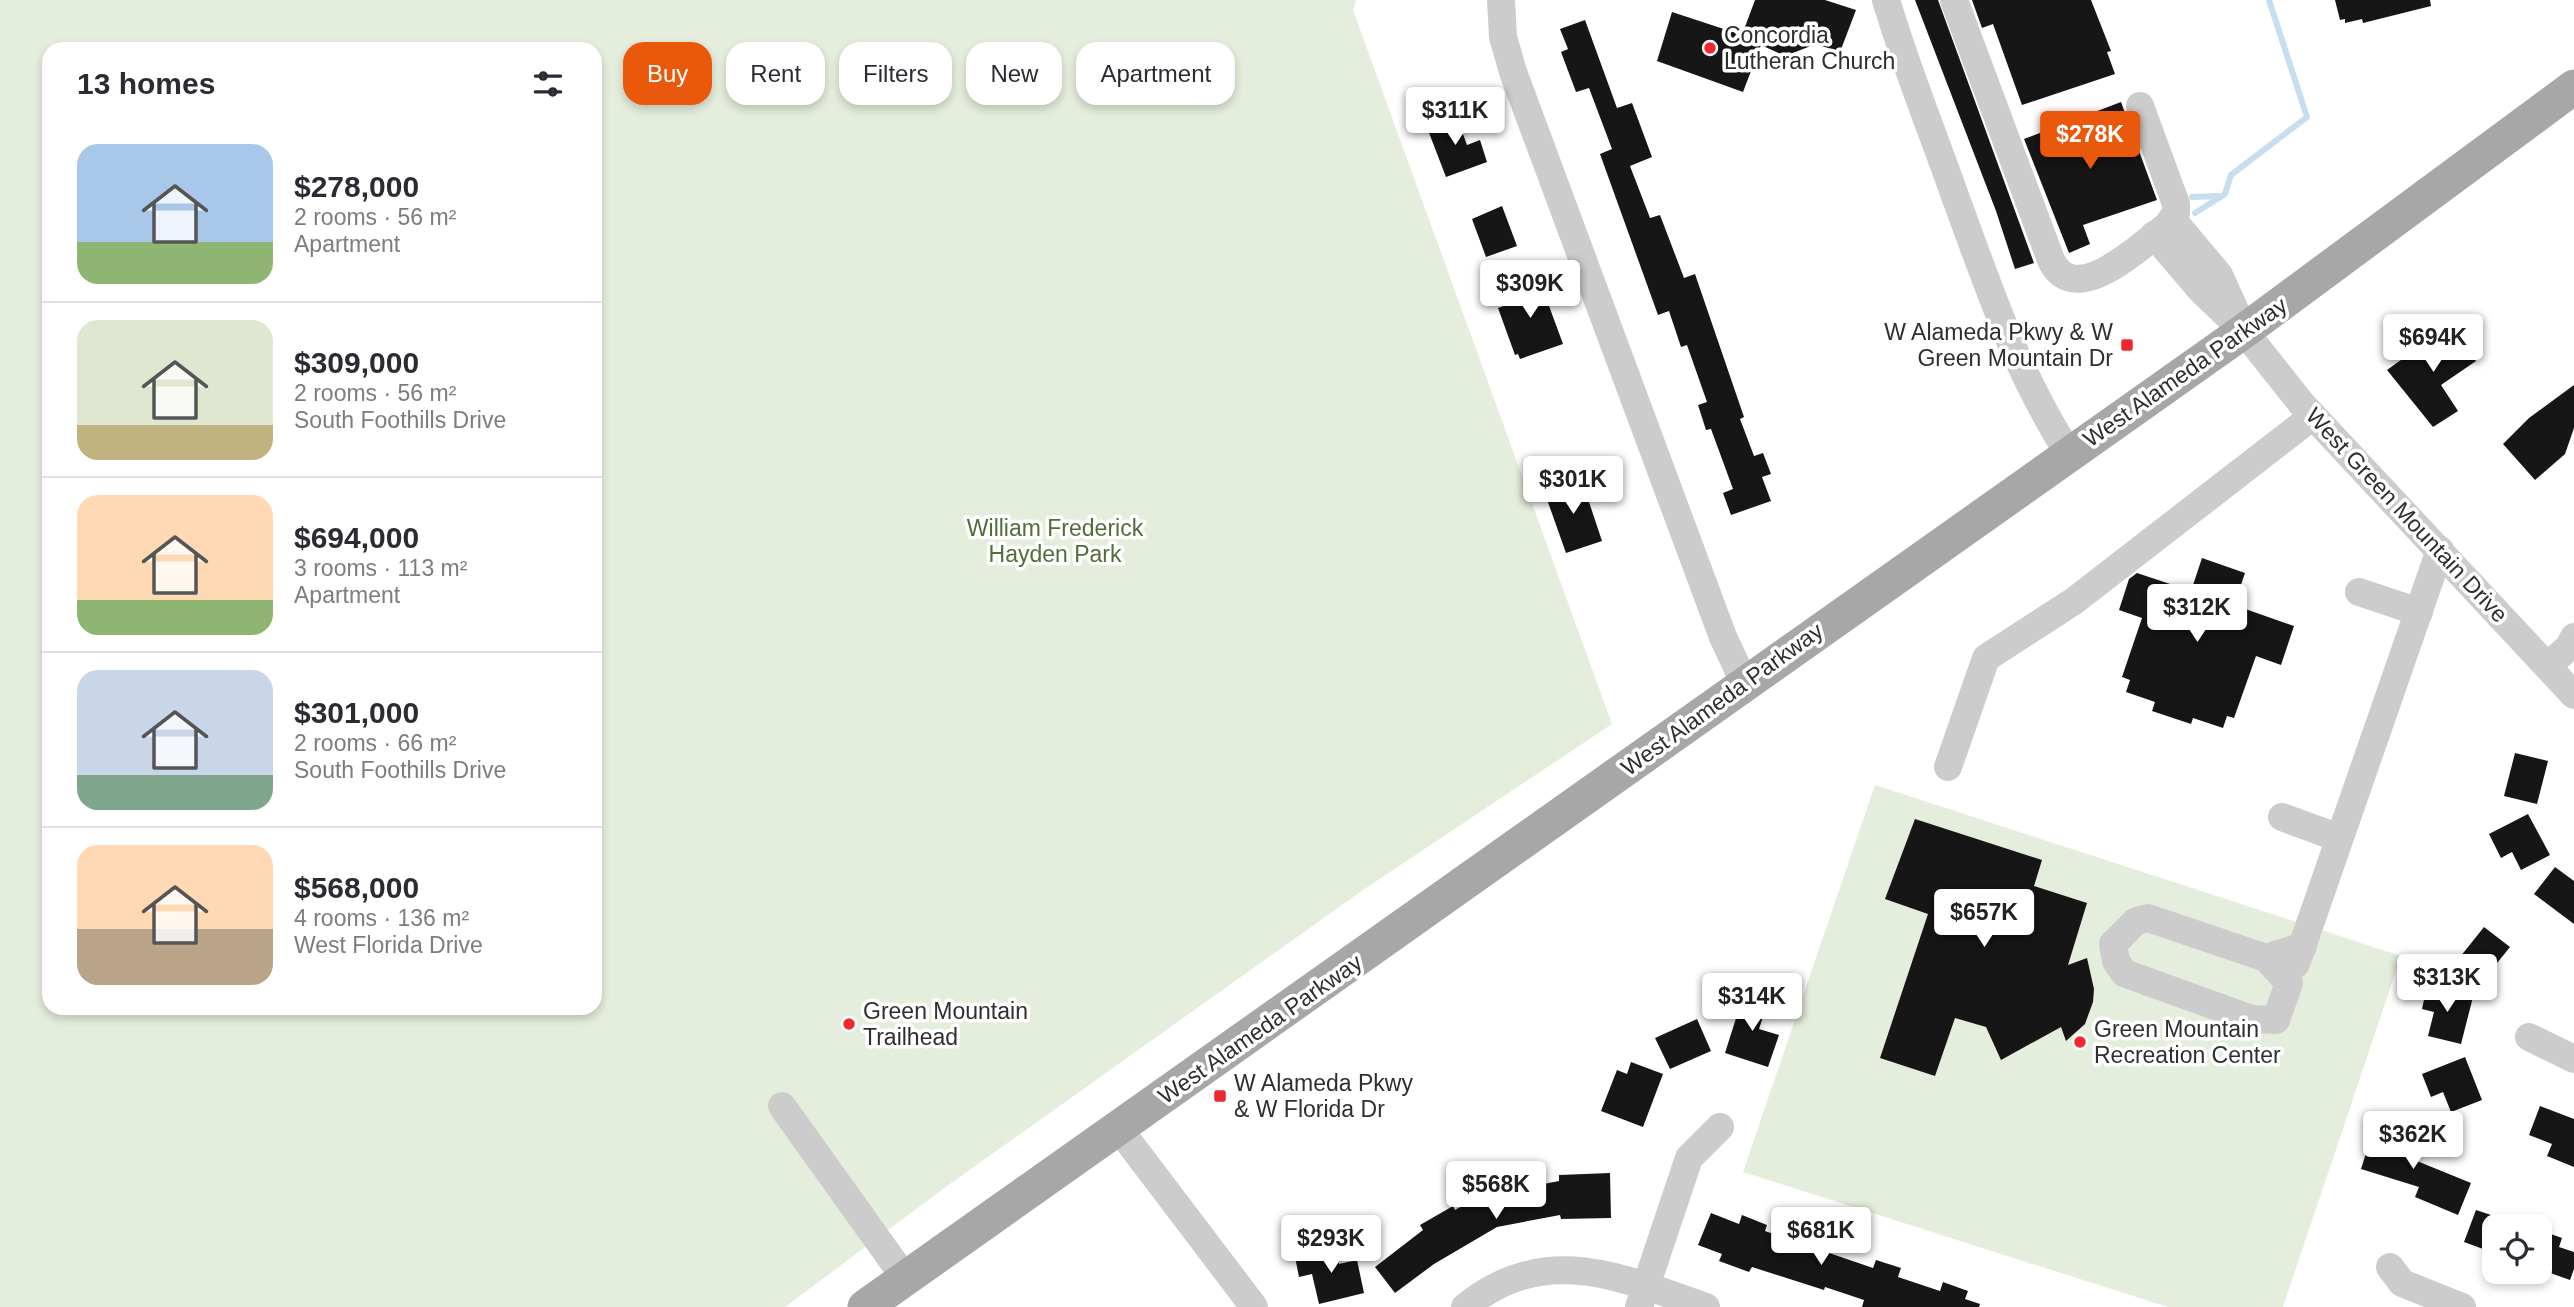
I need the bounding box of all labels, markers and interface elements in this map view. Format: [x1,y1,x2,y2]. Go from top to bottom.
place label: Concordia Lutheran Church [1724,22,1895,74]
marker: Concordia Lutheran Church [1702,40,1718,56]
chip: Buy [623,42,712,105]
chip: Rent [726,42,825,105]
chip: Filters [839,42,952,105]
chip: New [966,42,1062,105]
chip: Apartment [1076,42,1235,105]
icon: filters [529,65,567,103]
text: 13 homes [77,67,215,100]
pin: $311K [1406,88,1504,147]
text: $311K [1422,97,1488,123]
pin: $278K [2041,111,2139,171]
text: $278K [2056,121,2124,147]
text: $278,000 [294,170,419,203]
icon: home [133,172,217,256]
text: 2 rooms · 56 m² [294,204,456,230]
text: Apartment [294,231,400,257]
pin: $309K [1481,260,1579,320]
text: $309K [1496,270,1564,296]
street label: West Alameda Parkway [2078,292,2292,452]
pin: $694K [2384,314,2482,374]
place label: W Alameda Pkwy & W Green Mountain Dr [1884,319,2113,371]
text: $694K [2399,324,2467,350]
marker: W Alameda Pkwy & W Green Mountain Dr [2119,337,2135,353]
text: $309,000 [294,346,419,379]
icon: home [133,348,217,432]
text: 2 rooms · 56 m² [294,380,456,406]
street label: West Green Mountain Drive [2301,403,2513,627]
text: South Foothills Drive [294,407,506,433]
pin: $301K [1524,456,1622,516]
text: $301K [1539,466,1607,492]
park label: William Frederick Hayden Park [967,515,1144,567]
text: $694,000 [294,521,419,554]
icon: home [133,523,217,607]
text: 3 rooms · 113 m² [294,555,467,581]
text: Apartment [294,582,400,608]
pin: $312K [2148,584,2246,644]
text: $312K [2163,594,2231,620]
street label: West Alameda Parkway [1616,617,1828,781]
text: $301,000 [294,696,419,729]
icon: home [133,698,217,782]
text: 2 rooms · 66 m² [294,730,456,756]
text: South Foothills Drive [294,757,506,783]
text: $568,000 [294,871,419,904]
icon: home [133,873,217,957]
pin: $657K [1935,890,2033,949]
text: $657K [1950,899,2018,925]
text: 4 rooms · 136 m² [294,905,469,931]
text: West Florida Drive [294,932,483,958]
street label: West Alameda Parkway [1153,949,1367,1109]
pin: $313K [2398,954,2496,1014]
text: $313K [2413,964,2481,990]
pin: $314K [1703,974,1801,1033]
text: $314K [1718,983,1786,1009]
place label: Green Mountain Trailhead [863,998,1028,1050]
marker: Green Mountain Trailhead [841,1016,857,1032]
place label: Green Mountain Recreation Center [2094,1016,2281,1068]
marker: Green Mountain Recreation Center [2072,1034,2088,1050]
place label: W Alameda Pkwy & W Florida Dr [1234,1070,1413,1122]
marker: W Alameda Pkwy & W Florida Dr [1212,1088,1228,1104]
pin: $362K [2364,1112,2462,1171]
text: $362K [2379,1121,2447,1147]
pin: $568K [1447,1162,1545,1221]
text: $568K [1462,1171,1530,1197]
pin: $681K [1772,1208,1870,1267]
map controls [2482,1214,2552,1284]
button: locate [2482,1214,2552,1284]
pin: $293K [1282,1216,1380,1275]
text: $681K [1787,1217,1855,1243]
text: $293K [1297,1225,1365,1251]

